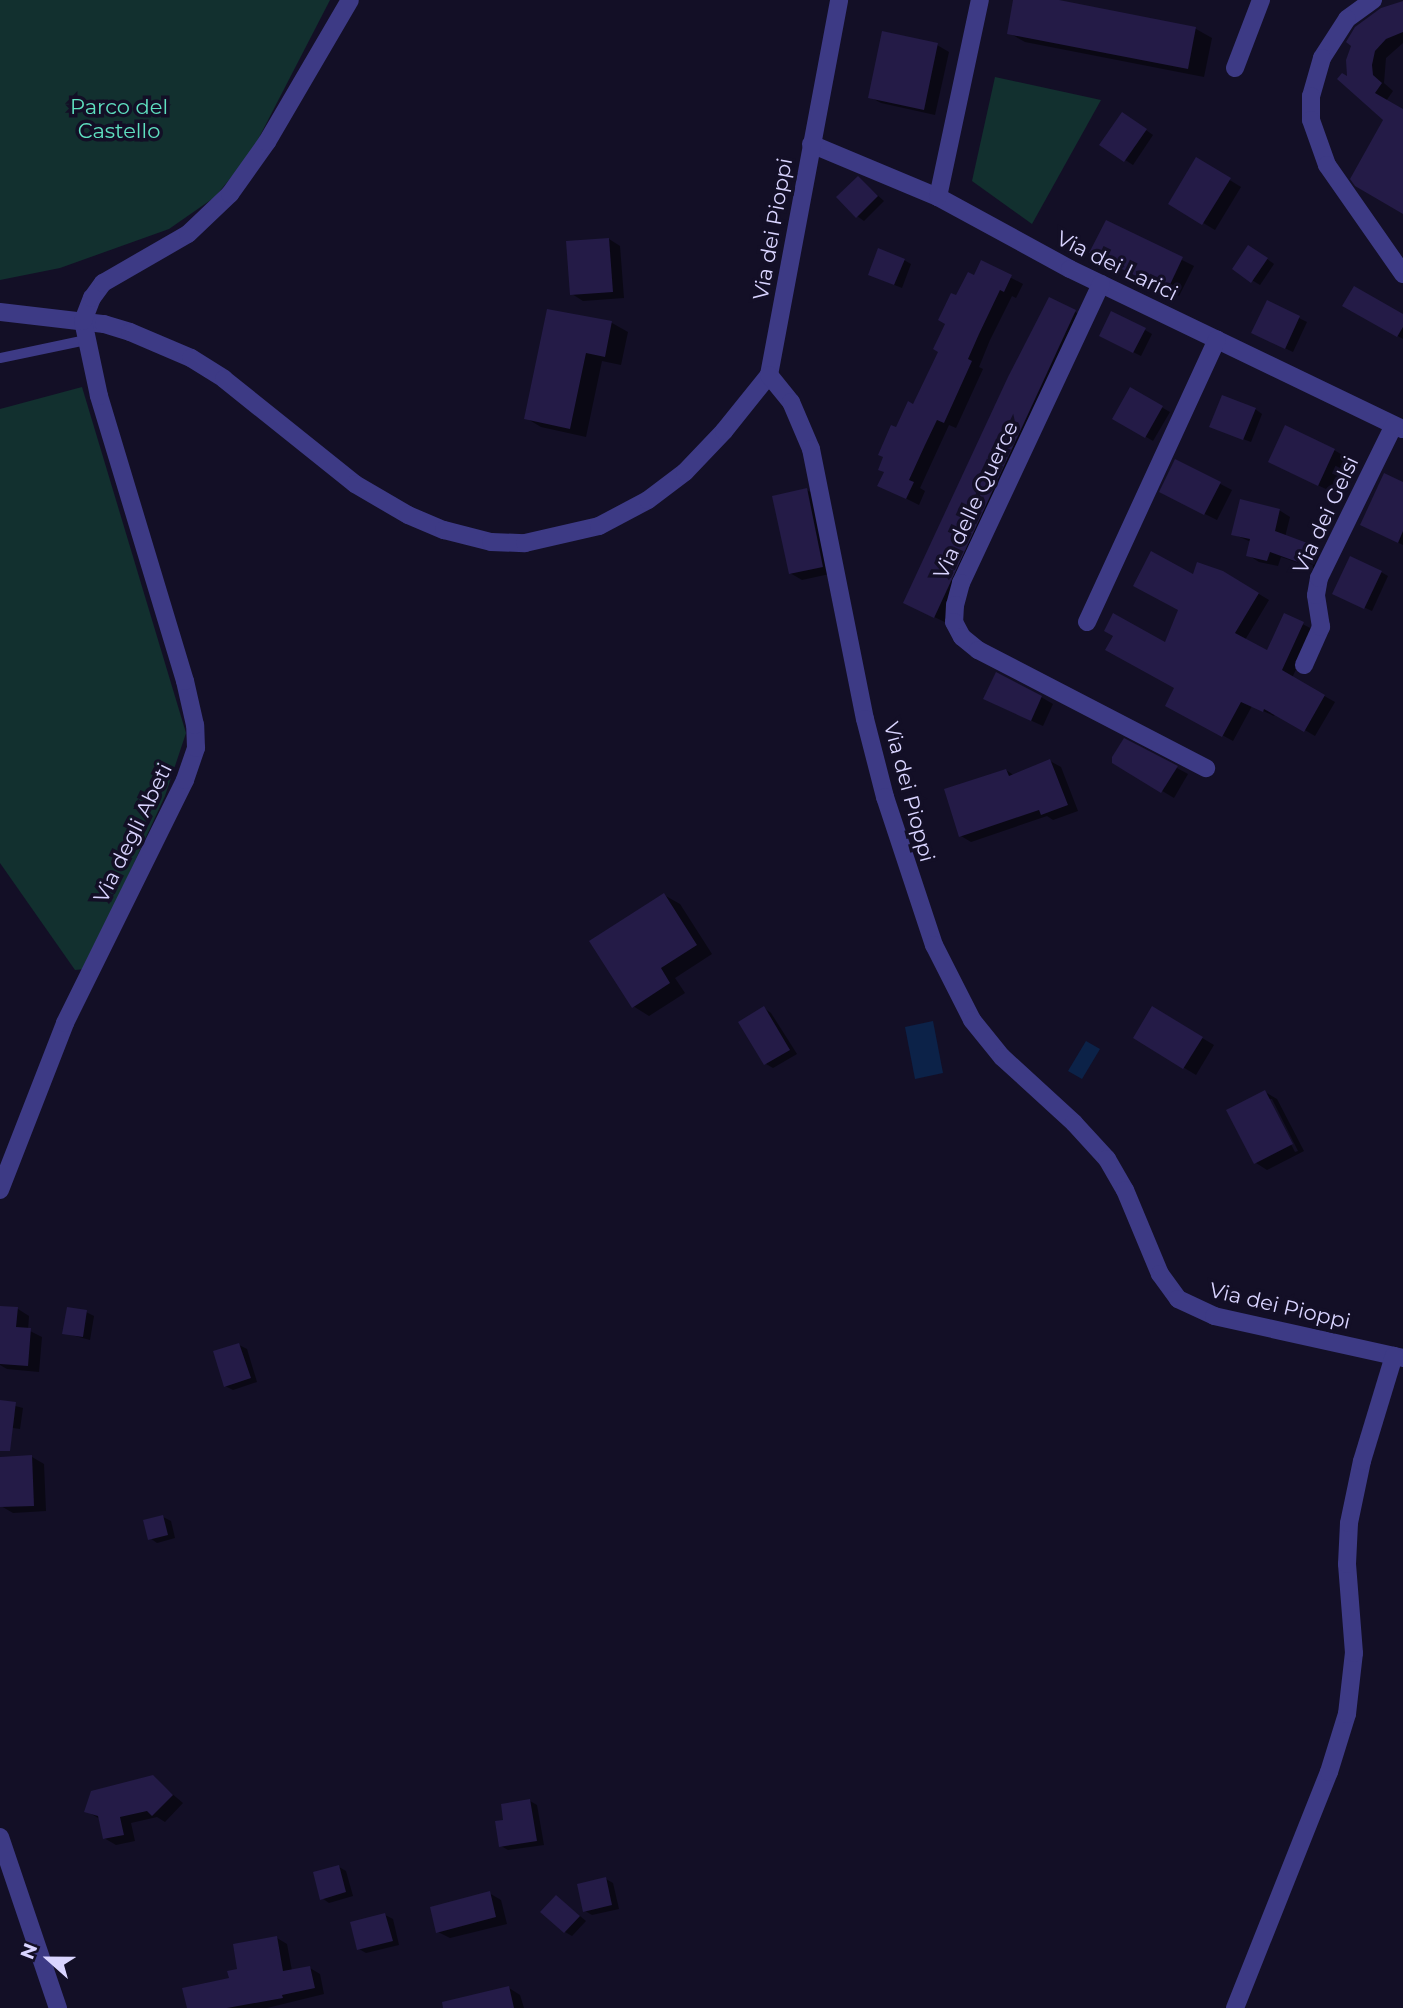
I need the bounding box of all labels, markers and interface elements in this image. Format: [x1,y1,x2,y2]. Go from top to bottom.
park label: Parco del Castello [70,94,168,144]
street label: Via dei Pioppi [748,156,798,302]
street label: Via dei Larici [1052,226,1182,306]
street label: Via delle Querce [928,417,1024,583]
street label: Via dei Gelsi [1288,452,1364,578]
street label: Via dei Pioppi [878,719,940,865]
street label: Via degli Abeti [88,759,178,907]
street label: Via dei Pioppi [1207,1278,1353,1334]
north arrow [14,1924,84,1994]
text: N [15,1940,42,1963]

